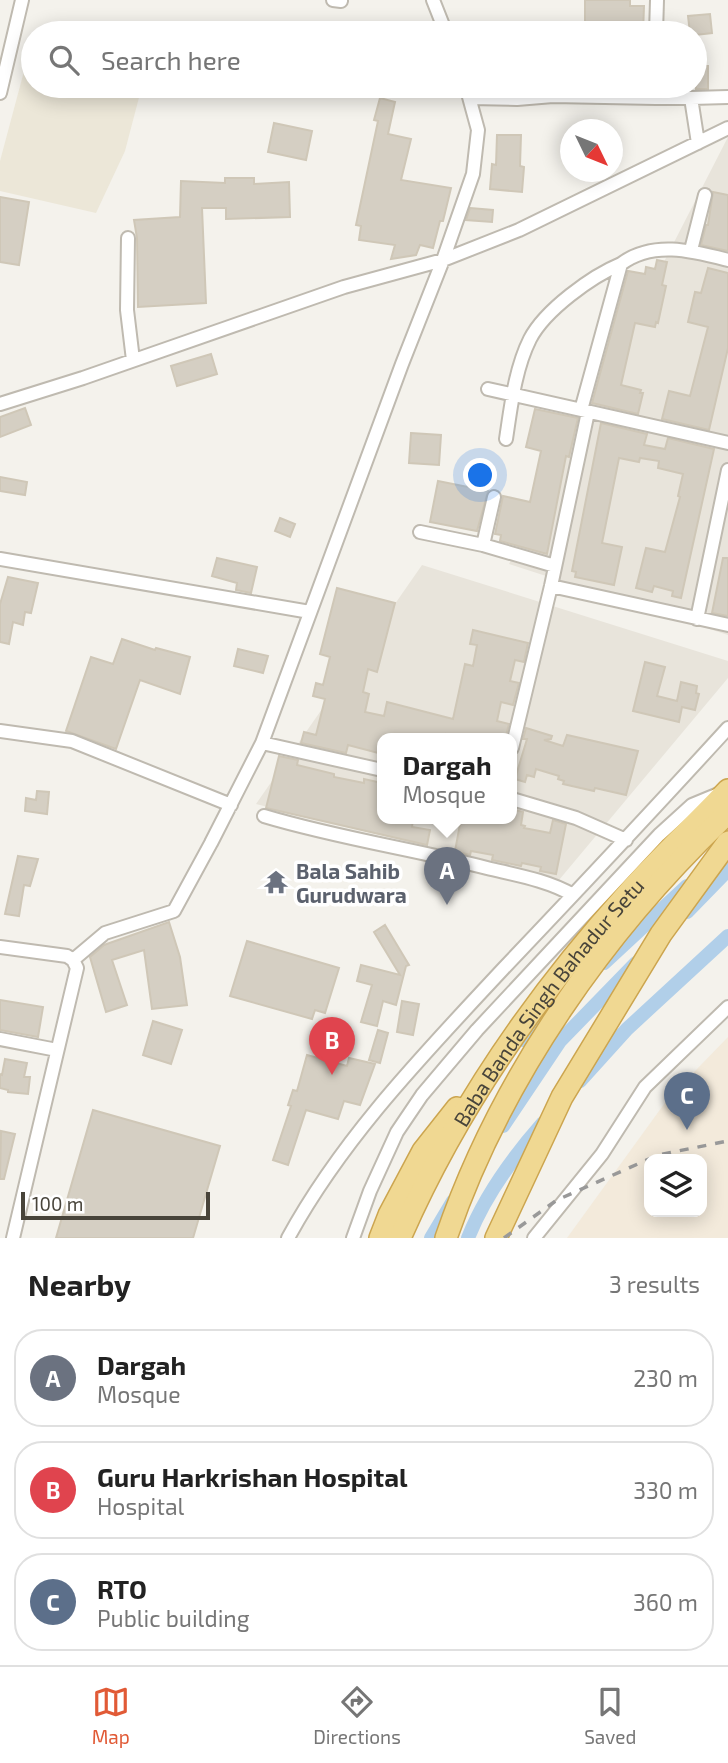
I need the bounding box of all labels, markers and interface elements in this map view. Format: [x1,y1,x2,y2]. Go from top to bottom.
search box [21,21,707,98]
icon: search [45,41,83,79]
text: Search here [101,44,241,75]
north arrow [560,119,623,182]
your location [463,458,497,492]
popup [377,733,517,824]
text: Dargah [402,749,492,780]
text: Mosque [402,780,486,808]
pin: A [424,847,470,905]
place label: Bala Sahib Gurudwara [296,858,407,907]
temple icon: Bala Sahib Gurudwara [262,868,290,896]
street label: Baba Banda Singh Bahadur Setu [447,872,648,1130]
pin: B [309,1017,355,1075]
pin: C [664,1072,710,1130]
map controls [644,1154,707,1217]
button: layers [644,1154,707,1217]
scale bar [21,1189,210,1221]
text: 100 m [32,1192,83,1215]
text: Nearby [28,1266,131,1302]
text: 3 results [609,1270,700,1298]
text: Dargah [97,1349,186,1380]
text: A [45,1364,61,1392]
text: 230 m [633,1364,698,1392]
text: Mosque [97,1380,181,1408]
text: Guru Harkrishan Hospital [97,1461,408,1492]
text: B [46,1476,60,1504]
text: 330 m [633,1476,698,1504]
text: Hospital [97,1492,184,1520]
text: RTO [97,1573,147,1604]
text: C [46,1588,60,1616]
text: 360 m [633,1588,698,1616]
text: Public building [97,1604,250,1632]
tab: Map [92,1683,130,1748]
tab: Directions [313,1683,401,1748]
tab: Saved [584,1683,636,1748]

